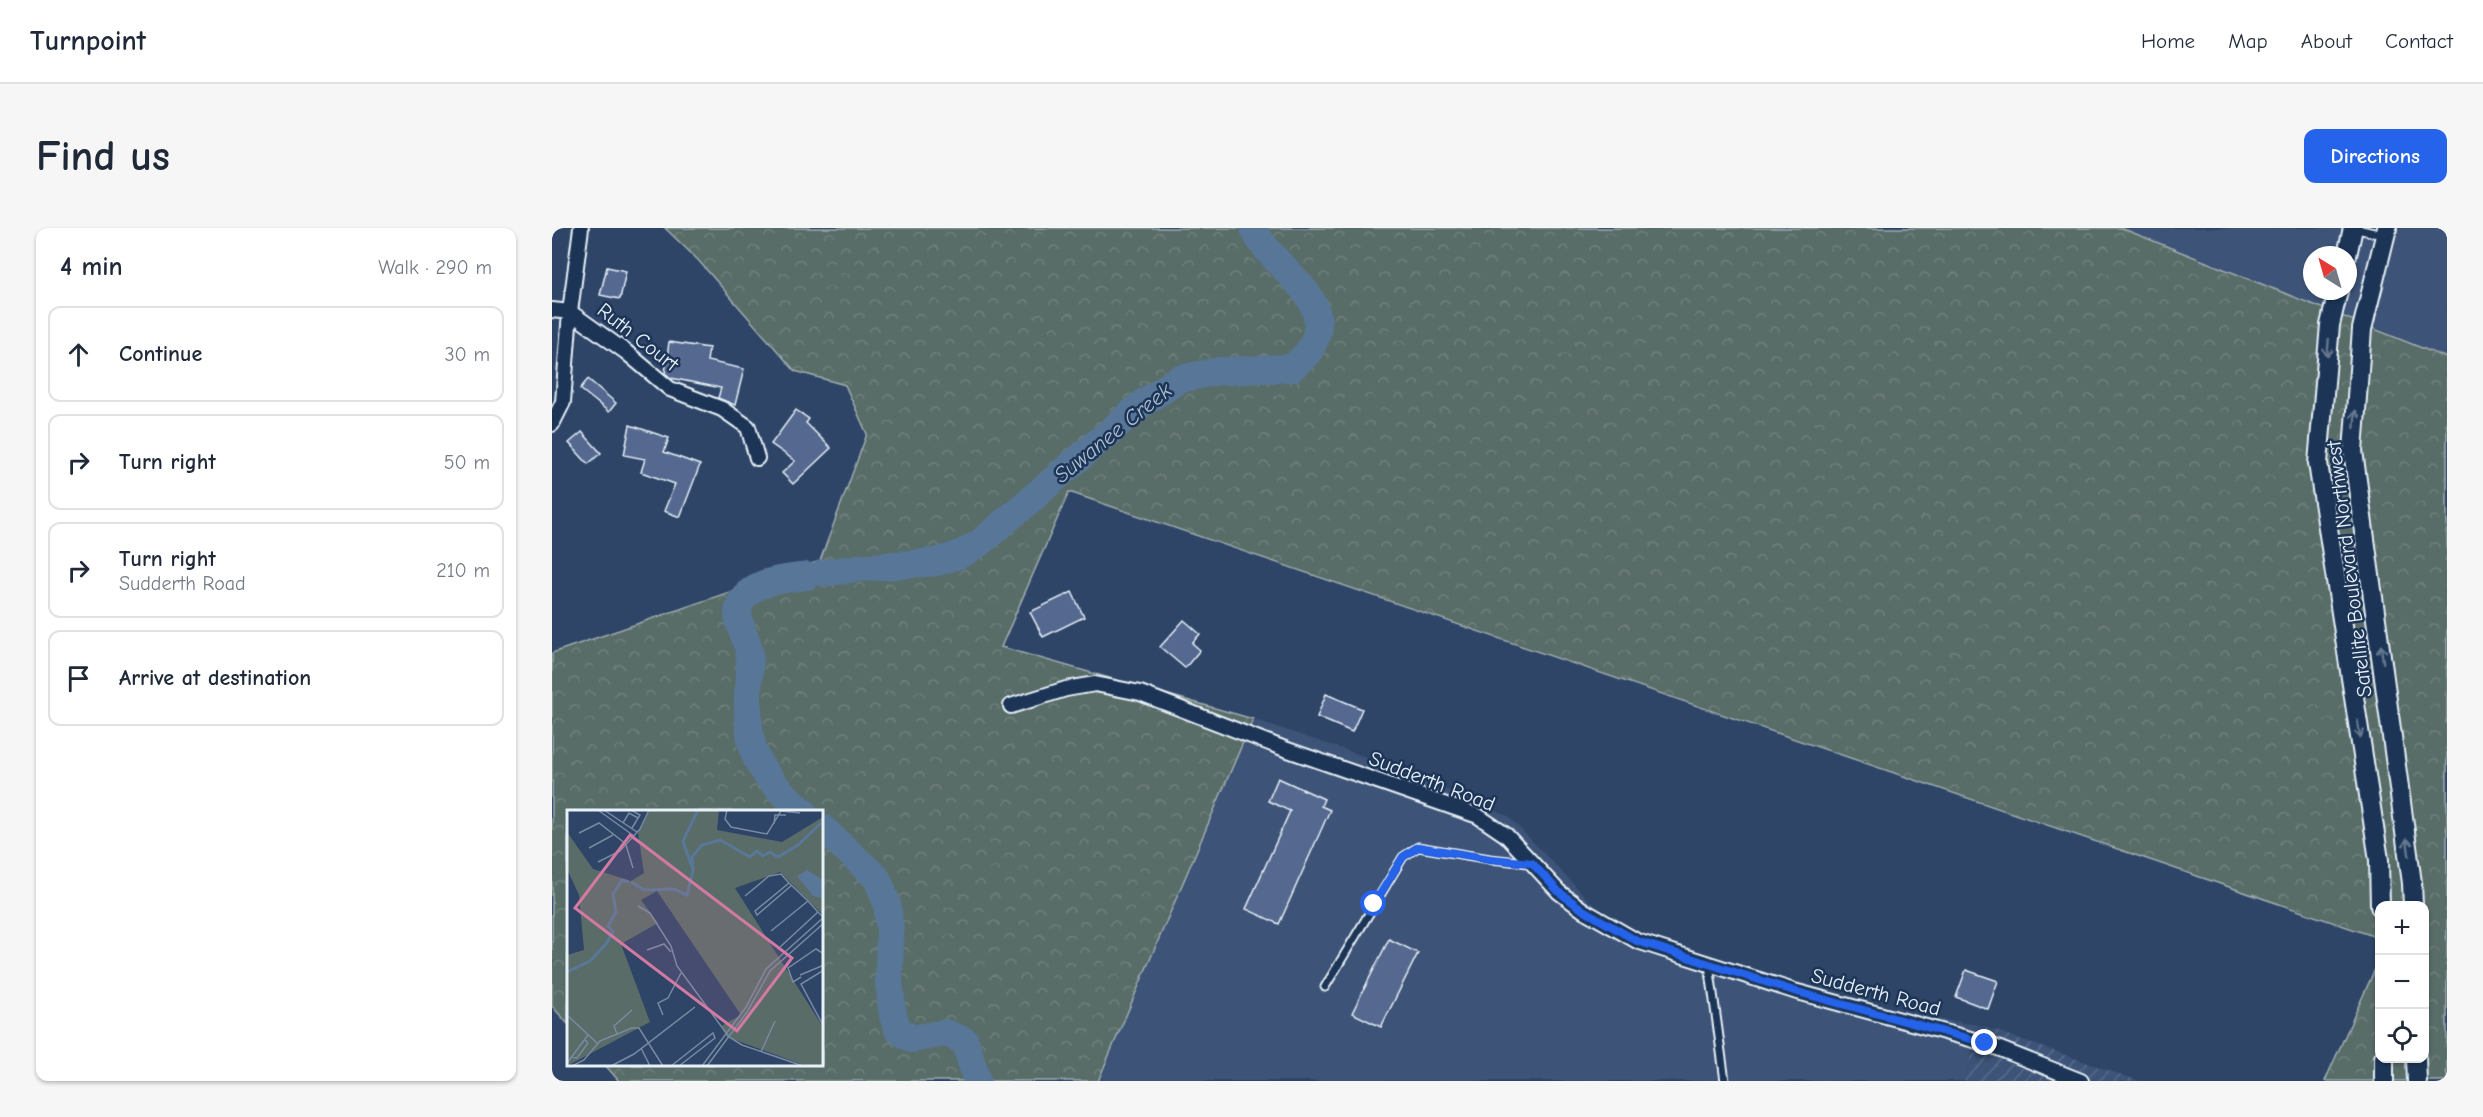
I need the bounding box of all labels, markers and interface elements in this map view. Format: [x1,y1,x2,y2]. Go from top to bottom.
text: Turnpoint [30,25,146,57]
text: Home [2141,29,2195,53]
text: Map [2228,29,2268,53]
text: About [2301,29,2352,53]
text: Contact [2385,29,2453,53]
button: Directions [2304,129,2447,183]
text: Find us [36,132,170,181]
north arrow [2303,246,2357,300]
text: 4 min [60,252,123,282]
text: Walk · 290 m [378,256,492,279]
street label: Ruth Court [593,298,684,377]
icon: ahead [62,338,95,371]
one-way arrow [2322,338,2333,358]
text: Continue [119,341,202,367]
text: 30 m [444,343,490,366]
water label: Suwanee Creek [1049,377,1177,488]
one-way arrow [2350,410,2361,430]
street label: Satellite Boulevard Northwest [2321,438,2377,699]
icon: right [62,446,95,479]
text: Turn right [119,449,216,475]
text: 50 m [444,451,490,474]
text: Turn right [119,546,216,572]
icon: right [62,554,95,587]
text: 210 m [436,559,490,582]
text: Sudderth Road [119,572,246,595]
one-way arrow [2376,645,2387,664]
icon: arrive [62,662,95,695]
text: Arrive at destination [119,665,311,691]
one-way arrow [2354,718,2365,738]
street label: Sudderth Road [1366,746,1498,816]
inset map [567,810,824,1066]
one-way arrow [2402,838,2413,858]
route start [1360,890,1386,916]
map controls [2375,901,2429,1063]
button: + [2375,901,2429,955]
button: − [2375,955,2429,1009]
street label: Sudderth Road [1809,963,1943,1021]
button: locate [2375,1009,2429,1063]
route end [1971,1029,1997,1055]

